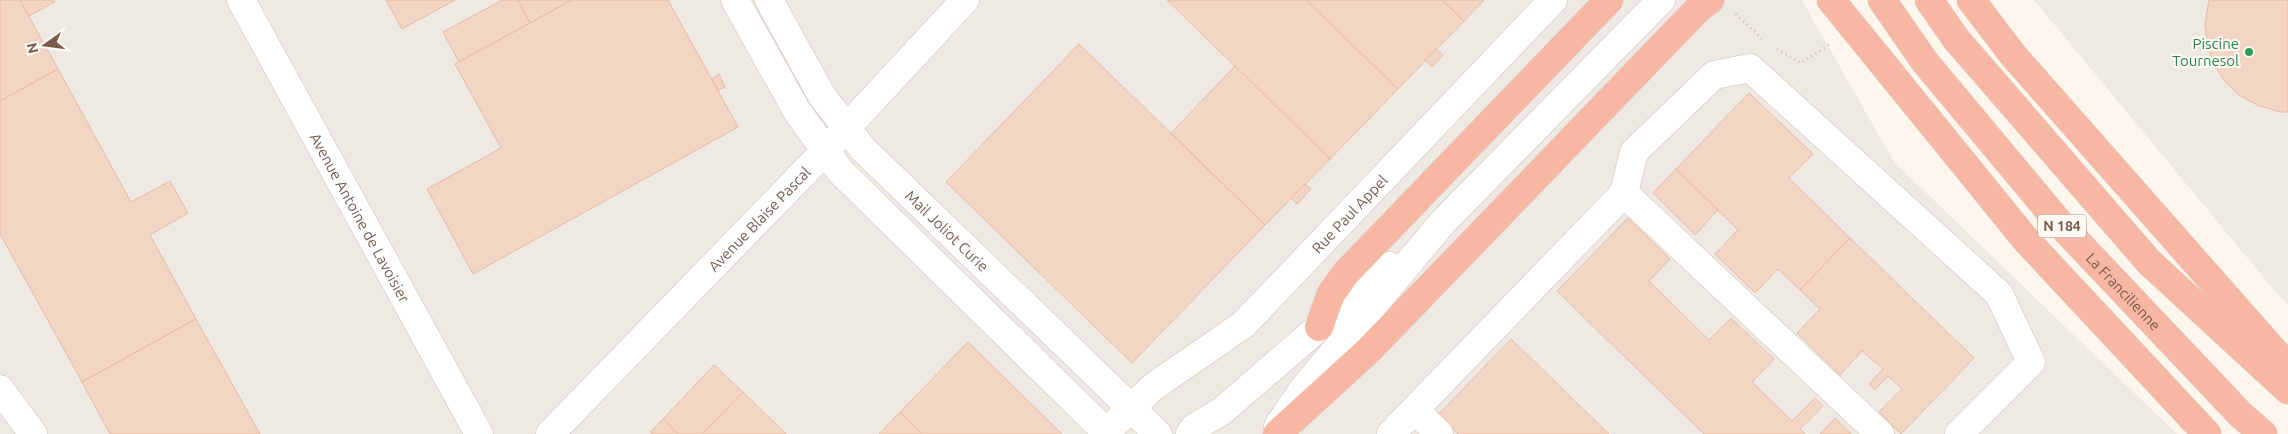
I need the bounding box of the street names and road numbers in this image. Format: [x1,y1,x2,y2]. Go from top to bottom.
street label: Avenue Antoine de Lavoisier [307,130,414,305]
street label: Avenue Blaise Pascal [705,163,814,275]
street label: Rue Paul Appel [1308,171,1390,256]
street label: Mail Joliot Curie [902,187,992,274]
road number: N 184 [2038,215,2086,238]
street label: La Francilienne [2083,249,2164,334]

